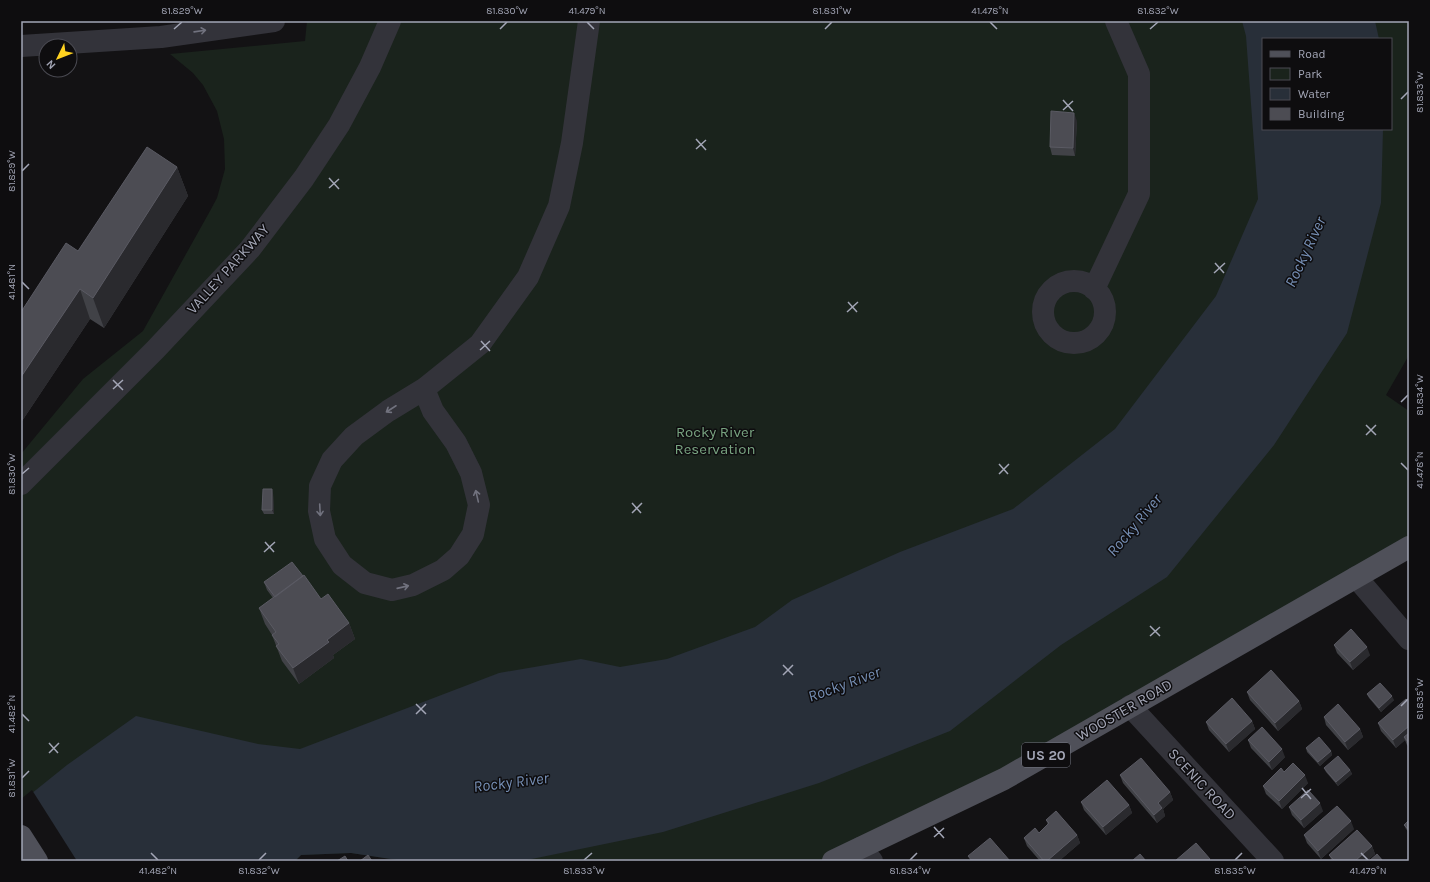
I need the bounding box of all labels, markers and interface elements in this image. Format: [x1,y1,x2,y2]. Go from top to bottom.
text: 81.829°W [161,5,203,17]
text: 81.830°W [486,5,528,17]
text: 41.479°N [568,5,606,17]
text: 81.831°W [813,5,852,17]
text: 41.478°N [971,5,1009,17]
text: 81.832°W [1137,5,1179,17]
one-way arrow [193,27,206,35]
north arrow [38,38,78,78]
legend [1262,38,1392,130]
text: Road [1298,47,1326,61]
text: N [44,57,58,72]
text: Park [1298,67,1323,81]
text: 81.833°W [1414,71,1426,113]
text: Water [1298,87,1331,101]
text: Building [1298,107,1345,121]
text: 81.829°W [6,150,18,192]
water label: Rocky River [1280,213,1330,290]
street label: VALLEY PARKWAY [183,220,274,318]
text: 41.481°N [6,264,18,300]
text: 81.834°W [1414,374,1426,416]
one-way arrow [385,406,397,414]
park label: Rocky River Reservation [674,423,756,458]
text: 41.478°N [1414,451,1426,489]
text: 81.830°W [6,453,18,495]
one-way arrow [472,490,480,503]
water label: Rocky River [1102,490,1166,560]
one-way arrow [316,503,323,516]
one-way arrow [397,583,410,591]
water label: Rocky River [805,662,883,706]
street label: WOOSTER ROAD [1073,675,1175,745]
text: 81.835°W [1414,678,1426,720]
text: 41.482°N [6,695,18,733]
road number: US 20 [1022,743,1070,767]
street label: SCENIC ROAD [1164,744,1240,824]
text: 81.831°W [6,758,18,797]
water label: Rocky River [472,768,550,796]
text: 41.482°N [139,865,177,877]
text: 81.832°W [238,865,280,877]
text: 81.833°W [563,865,605,877]
text: 81.834°W [889,865,931,877]
text: 81.835°W [1214,865,1256,877]
text: 41.479°N [1349,865,1387,877]

